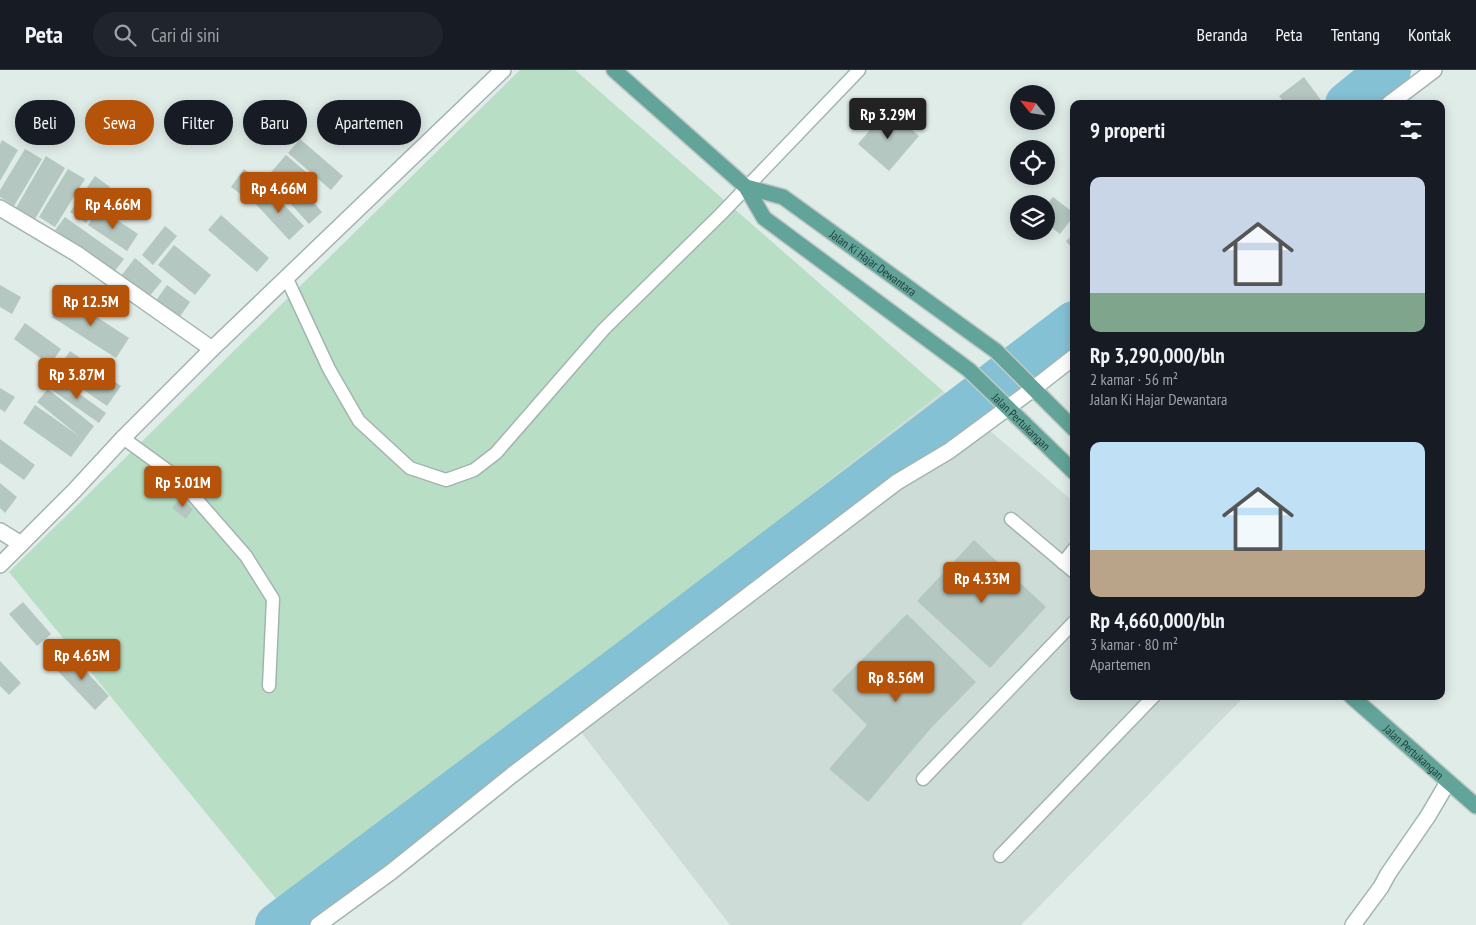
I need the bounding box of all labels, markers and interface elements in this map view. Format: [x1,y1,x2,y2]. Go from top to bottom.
search box [93,12,443,57]
text: Peta [25,19,63,50]
icon: search [111,21,139,49]
text: Cari di sini [151,23,220,47]
text: Beranda [1197,23,1247,46]
text: Peta [1275,23,1303,46]
text: Tentang [1331,23,1380,46]
text: Kontak [1408,23,1451,46]
north arrow [1010,85,1055,130]
map controls [1010,85,1055,240]
pin: Rp 3.29M [836,98,940,140]
chip: Beli [15,100,75,145]
chip: Sewa [85,100,154,145]
chip: Filter [164,100,233,145]
chip: Baru [243,100,307,145]
chip: Apartemen [317,100,421,145]
text: Rp 3.29M [860,104,916,124]
icon: filters [1397,116,1425,144]
text: 9 properti [1090,117,1165,144]
button: locate [1010,140,1055,185]
pin: Rp 4.66M [227,172,331,214]
text: Rp 4.66M [251,178,307,198]
pin: Rp 4.66M [61,188,165,230]
text: Rp 4.66M [85,194,141,214]
button: layers [1010,195,1055,240]
icon: home [1213,209,1303,299]
street label: Jalan Ki Hajar Dewantara [826,225,920,299]
pin: Rp 12.5M [39,284,143,327]
text: Rp 12.5M [63,291,119,311]
text: Rp 3,290,000/bln [1090,342,1225,369]
pin: Rp 3.87M [25,358,129,400]
text: Rp 3.87M [49,364,105,384]
text: 2 kamar · 56 m² [1090,369,1178,389]
street label: Jalan Pertukangan [989,389,1054,453]
text: Jalan Ki Hajar Dewantara [1090,389,1227,409]
pin: Rp 5.01M [131,466,235,508]
text: Rp 5.01M [155,472,211,492]
icon: home [1213,474,1303,564]
pin: Rp 4.33M [930,562,1034,604]
text: Rp 4.33M [954,568,1010,588]
text: Rp 4,660,000/bln [1090,607,1225,634]
text: 3 kamar · 80 m² [1090,634,1178,654]
pin: Rp 4.65M [30,638,134,681]
text: Rp 4.65M [54,645,110,665]
text: Apartemen [1090,654,1151,674]
pin: Rp 8.56M [844,660,948,703]
text: Rp 8.56M [868,667,924,687]
street label: Jalan Pertukangan [1380,720,1447,782]

